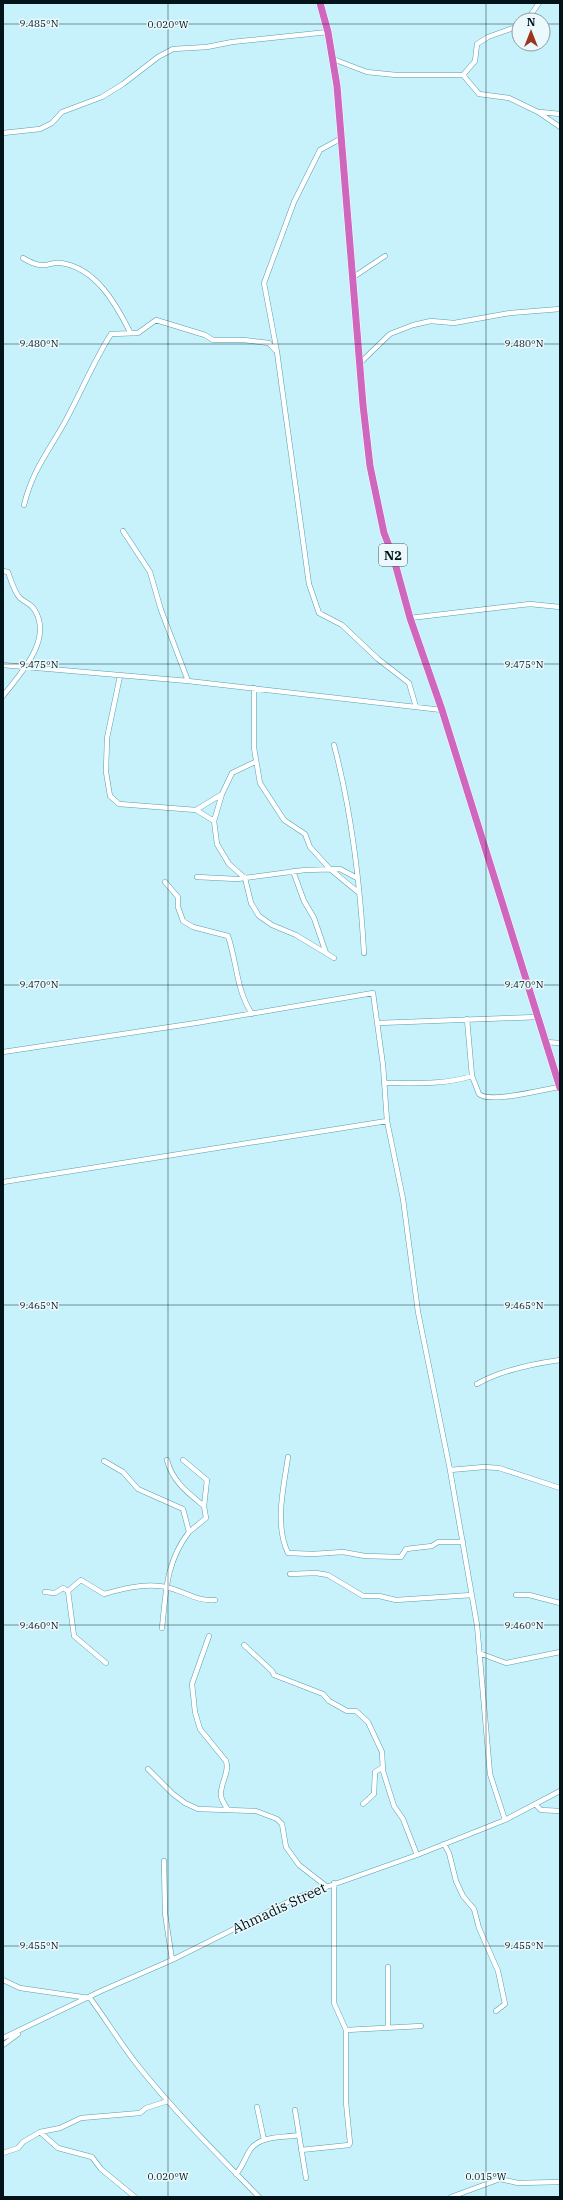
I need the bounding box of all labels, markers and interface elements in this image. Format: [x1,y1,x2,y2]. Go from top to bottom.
north arrow [511,12,551,52]
text: N [527,15,536,29]
text: 9.485°N [19,17,59,30]
text: 0.020°W [147,18,189,31]
text: 9.480°N [19,337,59,350]
text: 9.480°N [504,337,544,350]
road number: N2 [379,544,407,566]
text: 9.475°N [19,658,59,671]
text: 9.475°N [504,658,544,671]
text: 9.470°N [19,978,59,991]
text: 9.470°N [504,978,544,991]
text: 9.465°N [19,1299,59,1312]
text: 9.465°N [504,1299,544,1312]
text: 9.460°N [19,1619,59,1632]
text: 9.460°N [504,1619,544,1632]
street label: Ahmadis Street [229,1878,329,1938]
text: 9.455°N [19,1939,59,1952]
text: 9.455°N [504,1939,544,1952]
text: 0.020°W [147,2170,189,2183]
text: 0.015°W [465,2170,507,2183]

